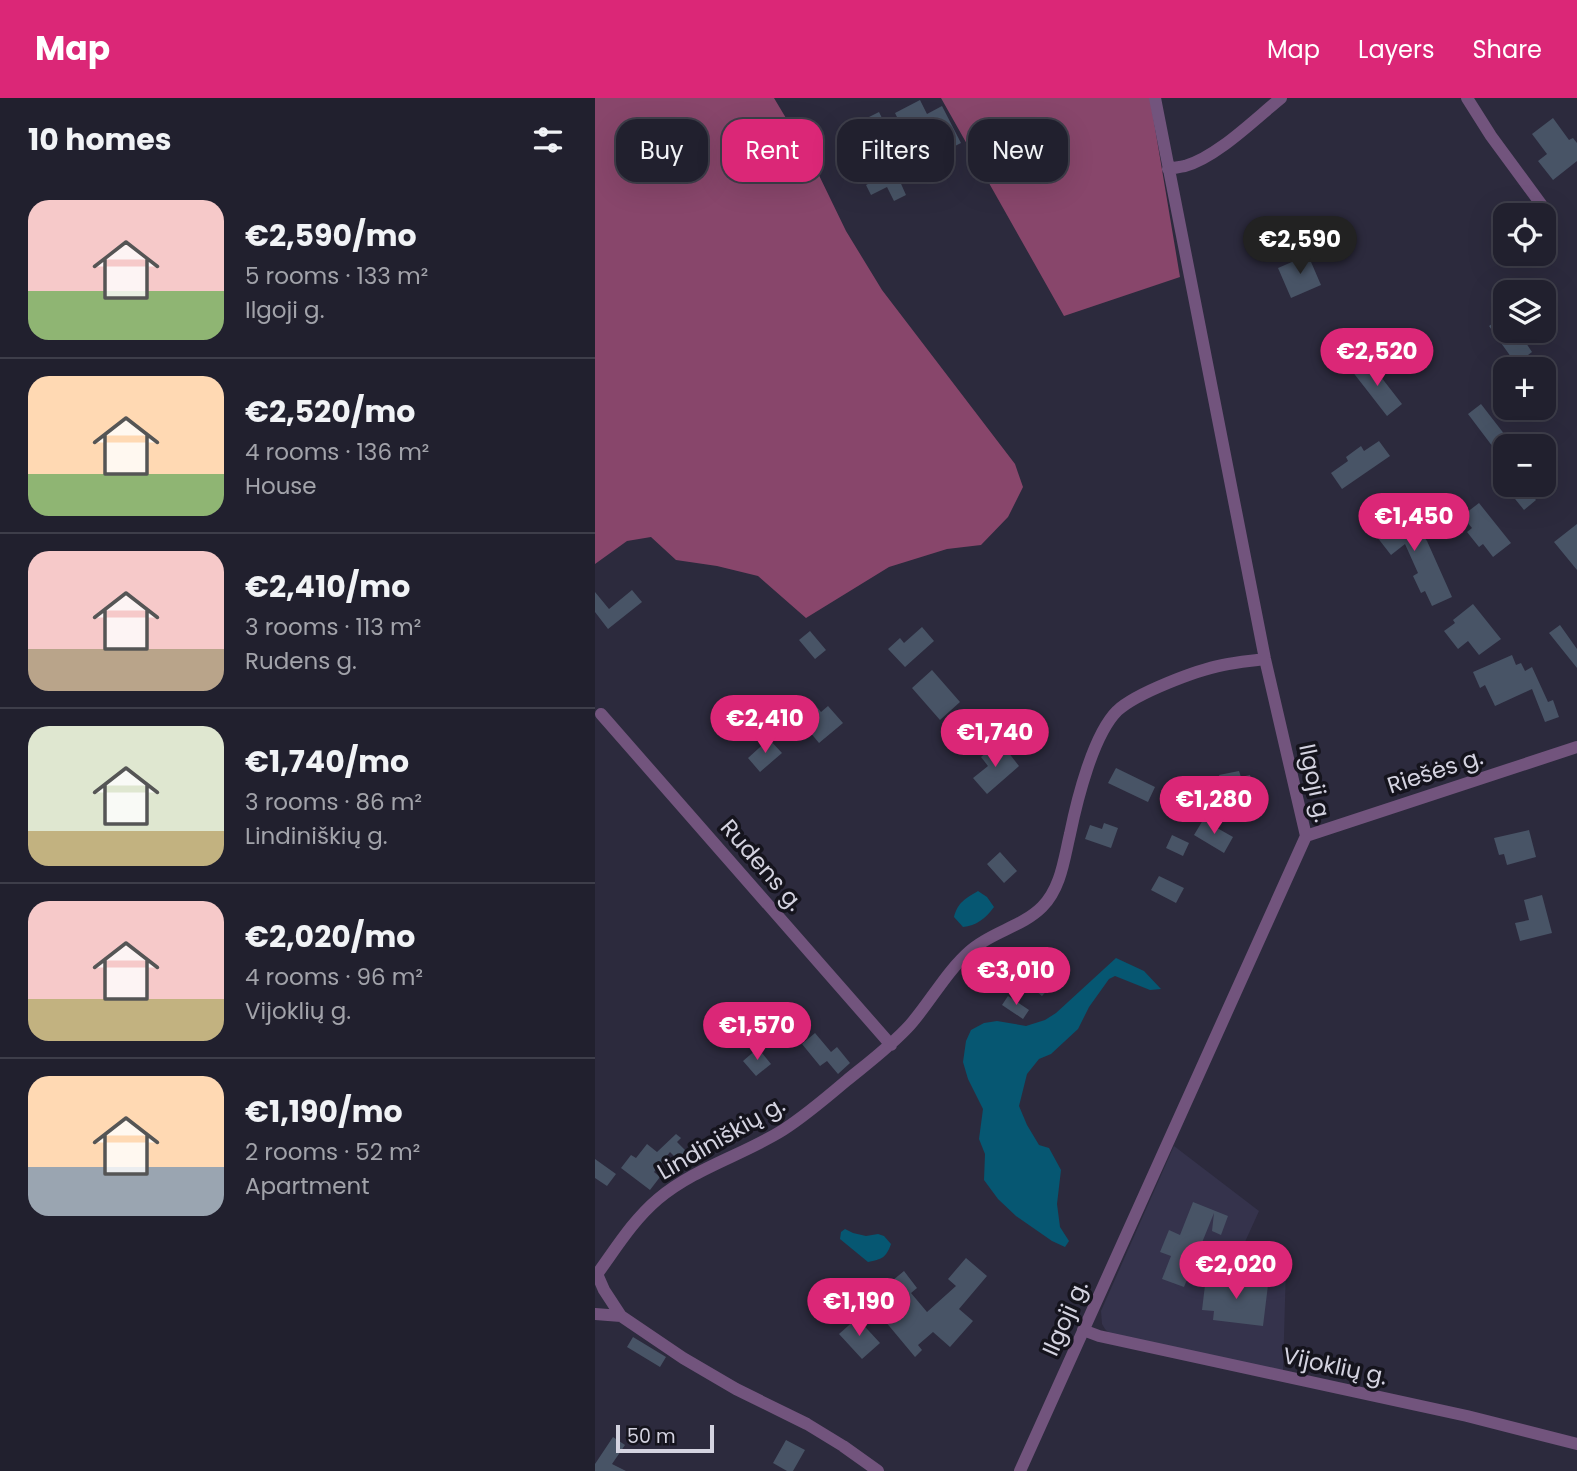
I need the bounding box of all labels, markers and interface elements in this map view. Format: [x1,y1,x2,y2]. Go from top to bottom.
text: Map [35,25,110,72]
text: Map [1267,33,1320,66]
text: Layers [1358,33,1434,66]
text: Share [1472,33,1542,66]
text: 10 homes [28,118,172,161]
chip: Buy [616,119,708,182]
chip: Rent [722,119,823,182]
chip: Filters [837,119,954,182]
chip: New [968,119,1068,182]
icon: filters [529,121,567,159]
map controls [1493,203,1556,497]
button: locate [1493,203,1556,266]
text: €2,590/mo [245,214,417,257]
pin: €2,590 [1243,216,1357,276]
text: €2,590 [1259,223,1341,255]
icon: home [84,228,168,312]
text: 5 rooms · 133 m² [245,260,428,292]
button: layers [1493,280,1556,343]
text: Ilgoji g. [245,294,324,326]
pin: €2,520 [1320,328,1434,388]
text: €2,520 [1336,335,1418,367]
button: + [1493,357,1556,420]
text: €2,520/mo [245,390,415,433]
icon: home [84,404,168,488]
button: − [1493,434,1556,497]
text: 4 rooms · 136 m² [245,436,429,468]
text: House [245,470,317,502]
pin: €1,450 [1357,494,1471,553]
text: €1,450 [1374,500,1454,532]
text: €2,410/mo [245,565,410,608]
icon: home [84,579,168,663]
text: 3 rooms · 113 m² [245,611,421,643]
text: Rudens g. [245,645,357,677]
pin: €2,410 [708,696,822,755]
text: €2,410 [726,702,804,734]
pin: €1,740 [938,710,1052,769]
text: €1,740 [957,716,1033,748]
text: €1,740/mo [245,740,409,783]
street label: Ilgoji g. [1291,741,1339,825]
street label: Riešės g. [1383,741,1487,801]
icon: home [84,754,168,838]
pin: €1,280 [1157,776,1271,836]
text: €1,280 [1176,783,1252,815]
text: 3 rooms · 86 m² [245,786,422,818]
street label: Rudens g. [713,812,811,918]
text: Lindiniškių g. [245,820,388,852]
text: €2,020/mo [245,915,415,958]
icon: home [84,929,168,1013]
pin: €3,010 [959,948,1073,1007]
text: €3,010 [977,954,1055,986]
text: 4 rooms · 96 m² [245,961,423,993]
text: Vijoklių g. [245,995,351,1027]
pin: €1,570 [700,1002,814,1062]
text: €1,570 [719,1009,795,1041]
street label: Lindiniškių g. [651,1088,791,1188]
text: €1,190/mo [245,1090,403,1133]
icon: home [84,1104,168,1188]
text: 2 rooms · 52 m² [245,1136,420,1168]
text: Apartment [245,1170,370,1202]
pin: €2,020 [1179,1242,1293,1301]
text: €2,020 [1195,1248,1277,1280]
street label: Ilgoji g. [1034,1275,1096,1361]
pin: €1,190 [802,1278,916,1338]
text: €1,190 [823,1285,895,1317]
street label: Vijoklių g. [1280,1339,1390,1393]
scale bar [616,1422,714,1454]
text: 50 m [627,1423,676,1450]

